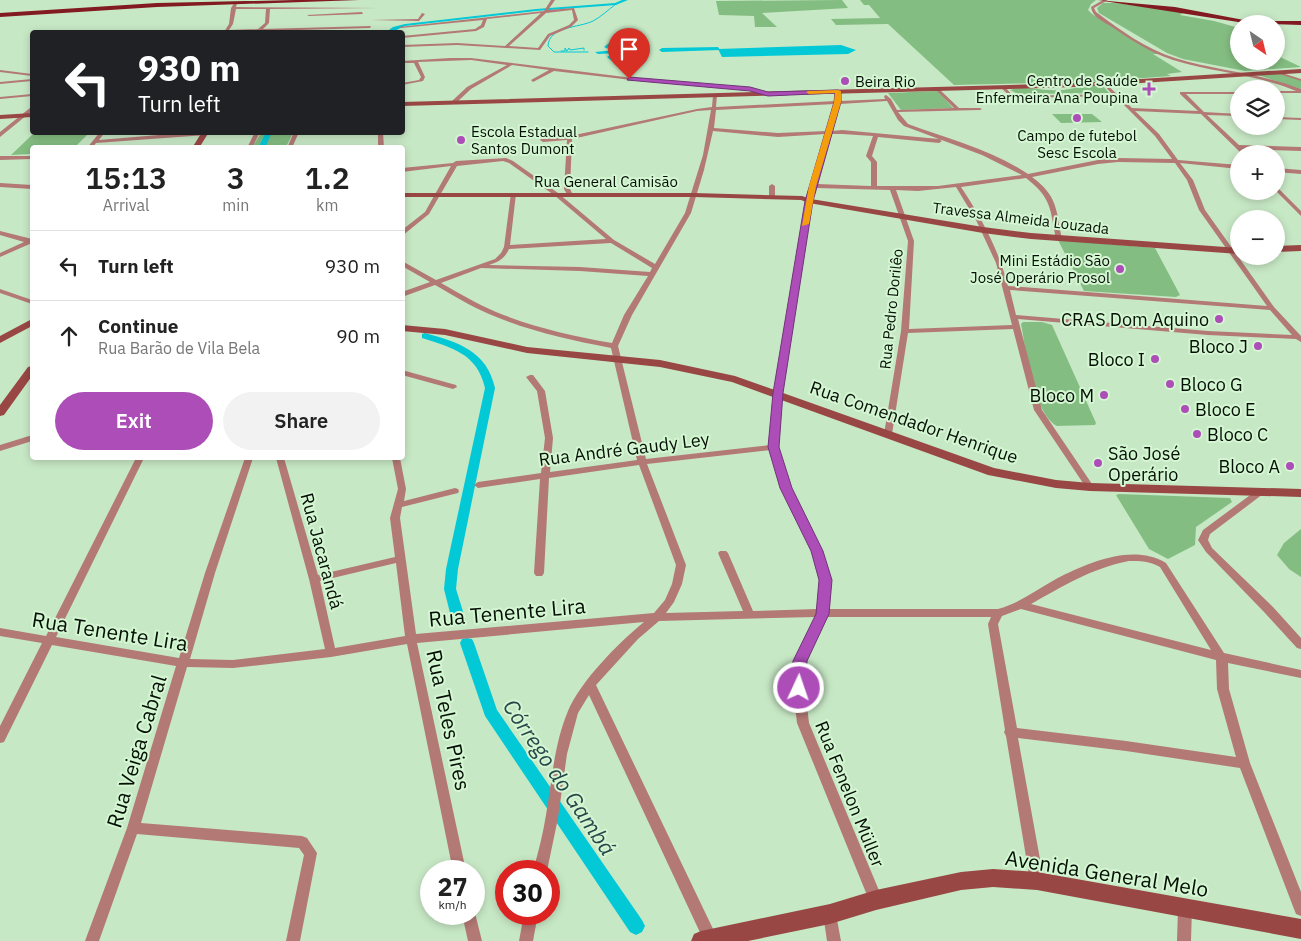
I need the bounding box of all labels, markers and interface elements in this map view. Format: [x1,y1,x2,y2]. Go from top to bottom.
north arrow [1230,15,1285,70]
map controls [1230,15,1285,265]
pin [608,28,650,79]
icon: arrive [615,35,643,63]
text: 930 m [138,45,241,91]
icon: left [55,50,120,115]
place label: Centro de Saúde Enfermeira Ana Poupina [976,71,1138,107]
place label: Beira Rio [855,72,916,91]
marker: Beira Rio [839,75,851,87]
button: layers [1230,80,1285,135]
marker: Centro de Saúde Enfermeira Ana Poupina [1142,82,1156,96]
text: Turn left [138,89,221,118]
marker: Campo de futebol Sesc Escola [1071,112,1083,124]
place label: Escola Estadual Santos Dumont [471,122,577,158]
place label: Campo de futebol Sesc Escola [1017,126,1137,162]
marker: Escola Estadual Santos Dumont [455,134,467,146]
button: + [1230,145,1285,200]
text: 15:13 [85,158,167,197]
text: 3 [227,158,245,197]
text: 1.2 [305,158,350,197]
street label: Rua General Camisão [534,172,678,191]
text: Arrival [103,195,149,215]
text: min [222,195,249,215]
text: km [316,195,338,215]
street label: Travessa Almeida Louzada [932,198,1110,238]
button: − [1230,210,1285,265]
street label: Rua Pedro Dorilêo [875,248,907,370]
place label: Mini Estádio São José Operário Prosol [970,251,1110,287]
icon: left [55,252,83,280]
text: Turn left [98,254,174,278]
text: 930 m [325,254,380,278]
marker: Mini Estádio São José Operário Prosol [1114,263,1126,275]
place label: CRAS Dom Aquino [1061,308,1209,331]
marker: CRAS Dom Aquino [1213,313,1225,325]
text: Continue [98,314,178,338]
icon: ahead [55,322,83,350]
text: 90 m [336,324,380,348]
place label: Bloco J [1189,335,1248,358]
text: Rua Barão de Vila Bela [98,338,260,358]
marker: Bloco J [1252,340,1264,352]
place label: Bloco I [1088,348,1145,371]
marker: Bloco I [1149,353,1161,365]
place label: Bloco G [1180,373,1243,396]
street label: Rua Comendador Henrique [807,376,1021,468]
marker: Bloco G [1164,378,1176,390]
place label: Bloco M [1029,384,1094,407]
marker: Bloco M [1098,389,1110,401]
button: Exit [55,392,213,450]
button: Share [223,392,380,450]
place label: Bloco E [1195,398,1256,421]
marker: Bloco E [1179,403,1191,415]
place label: Bloco C [1207,423,1268,446]
street label: Rua André Gaudy Ley [537,427,711,471]
marker: Bloco C [1191,428,1203,440]
place label: São José Operário [1108,442,1180,486]
place label: Bloco A [1218,455,1280,478]
marker: São José Operário [1092,457,1104,469]
marker: Bloco A [1284,460,1296,472]
street label: Rua Jacarandá [295,490,349,612]
street label: Rua Tenente Lira [427,591,587,633]
street label: Rua Tenente Lira [30,605,190,657]
street label: Rua Teles Pires [420,647,478,793]
position arrow [772,661,824,713]
street label: Rua Veiga Cabral [99,671,173,831]
water label: Córrego do Gambá [497,693,623,861]
street label: Rua Fenelon Müller [810,718,890,871]
street label: Avenida General Melo [1003,843,1211,903]
speed limit sign: 30 [495,860,560,925]
text: 27 [437,870,468,903]
text: km/h [438,897,467,912]

